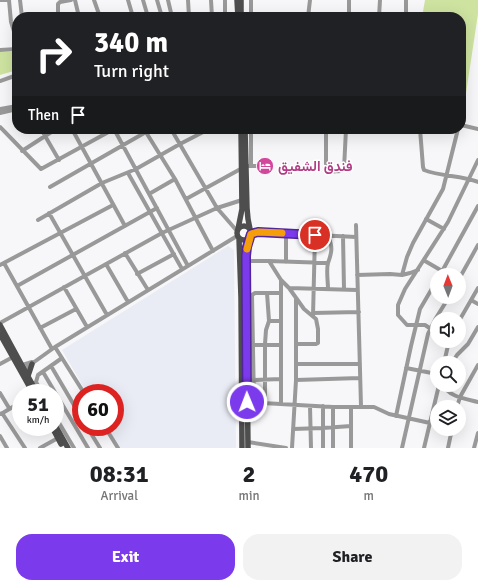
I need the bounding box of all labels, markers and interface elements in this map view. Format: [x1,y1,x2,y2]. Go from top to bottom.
text: 340 m [94,26,168,60]
icon: right [28,28,80,80]
text: Turn right [94,60,169,82]
icon: arrive [67,104,89,126]
text: Then [28,106,59,124]
hotel icon: فندق الشفيق [255,156,275,176]
place label: فندق الشفيق [278,158,353,175]
pin [298,218,332,252]
icon: arrive [304,224,326,246]
north arrow [430,268,466,304]
map controls [430,268,466,436]
button: sound [430,312,466,348]
button: search [430,356,466,392]
position arrow [226,381,268,423]
speed limit sign: 60 [72,384,124,436]
text: 51 [27,392,49,417]
button: layers [430,400,466,436]
text: km/h [27,414,49,426]
text: 08:31 [90,459,149,489]
text: 2 [243,459,255,489]
text: 470 [349,459,388,489]
text: Arrival [101,488,138,504]
text: min [239,488,260,504]
text: m [364,488,374,504]
button: Exit [16,534,235,580]
button: Share [243,534,462,580]

